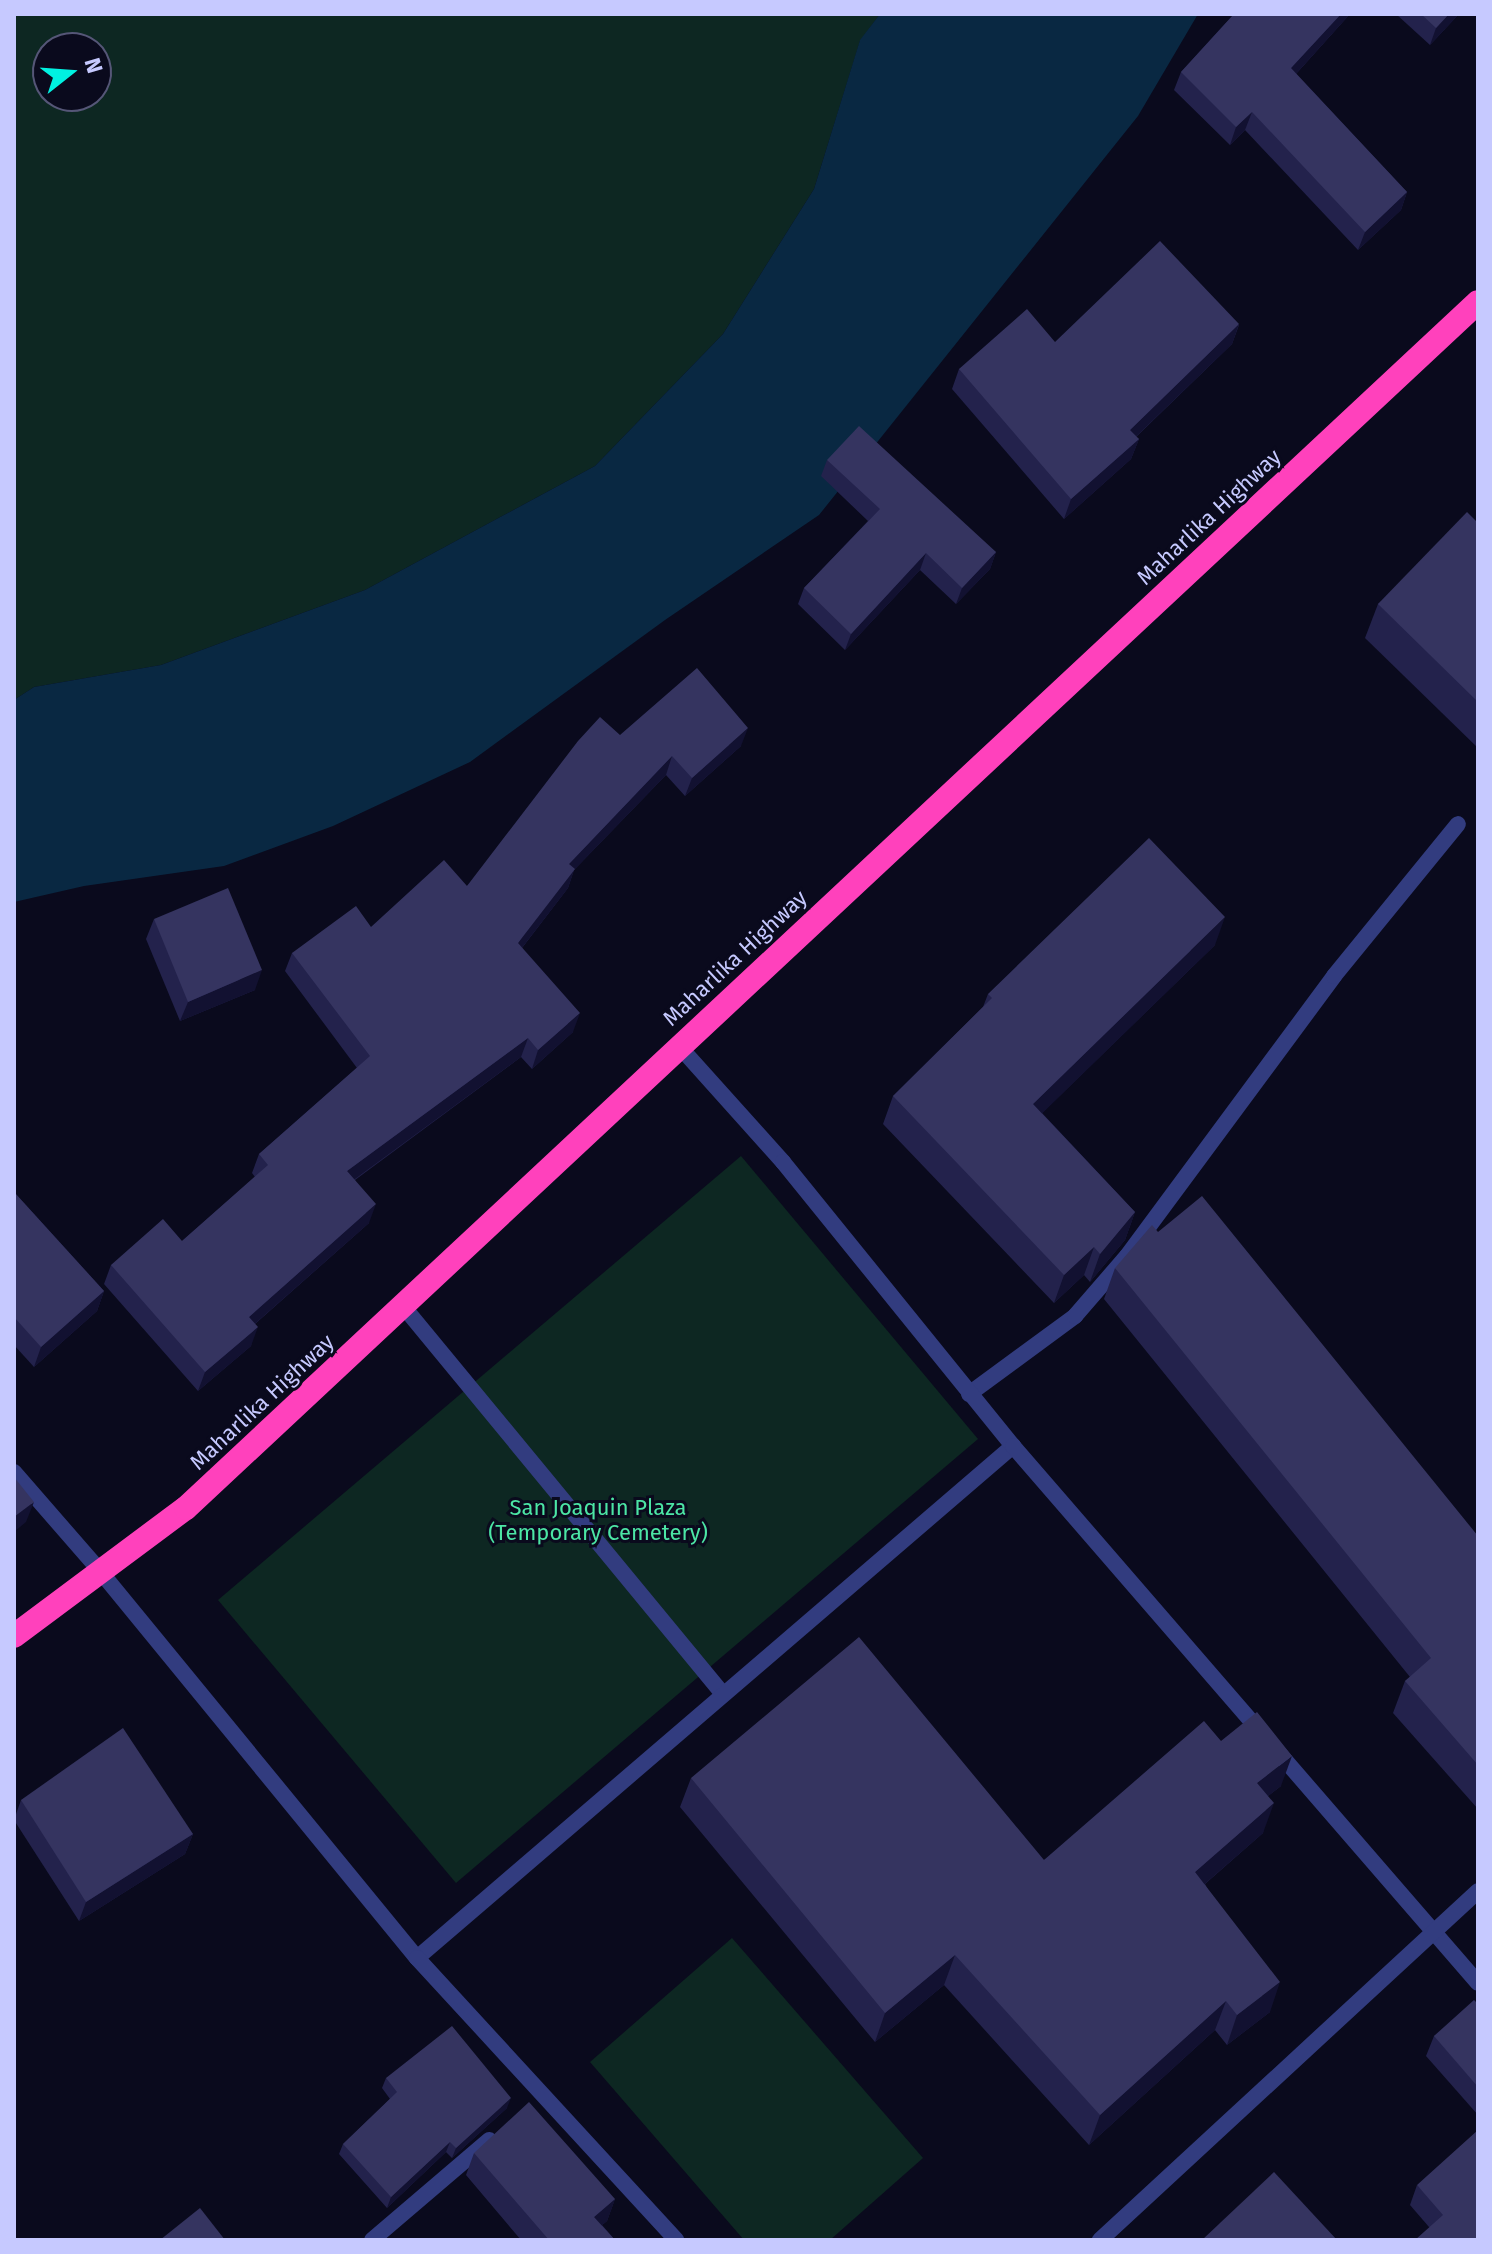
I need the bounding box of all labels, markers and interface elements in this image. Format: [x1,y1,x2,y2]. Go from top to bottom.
north arrow [32,32,112,112]
text: N [78,54,109,76]
street label: Maharlika Highway [1132,443,1286,591]
street label: Maharlika Highway [658,884,812,1032]
street label: Maharlika Highway [185,1328,339,1476]
park label: San Joaquin Plaza (Temporary Cemetery) [488,1494,708,1546]

